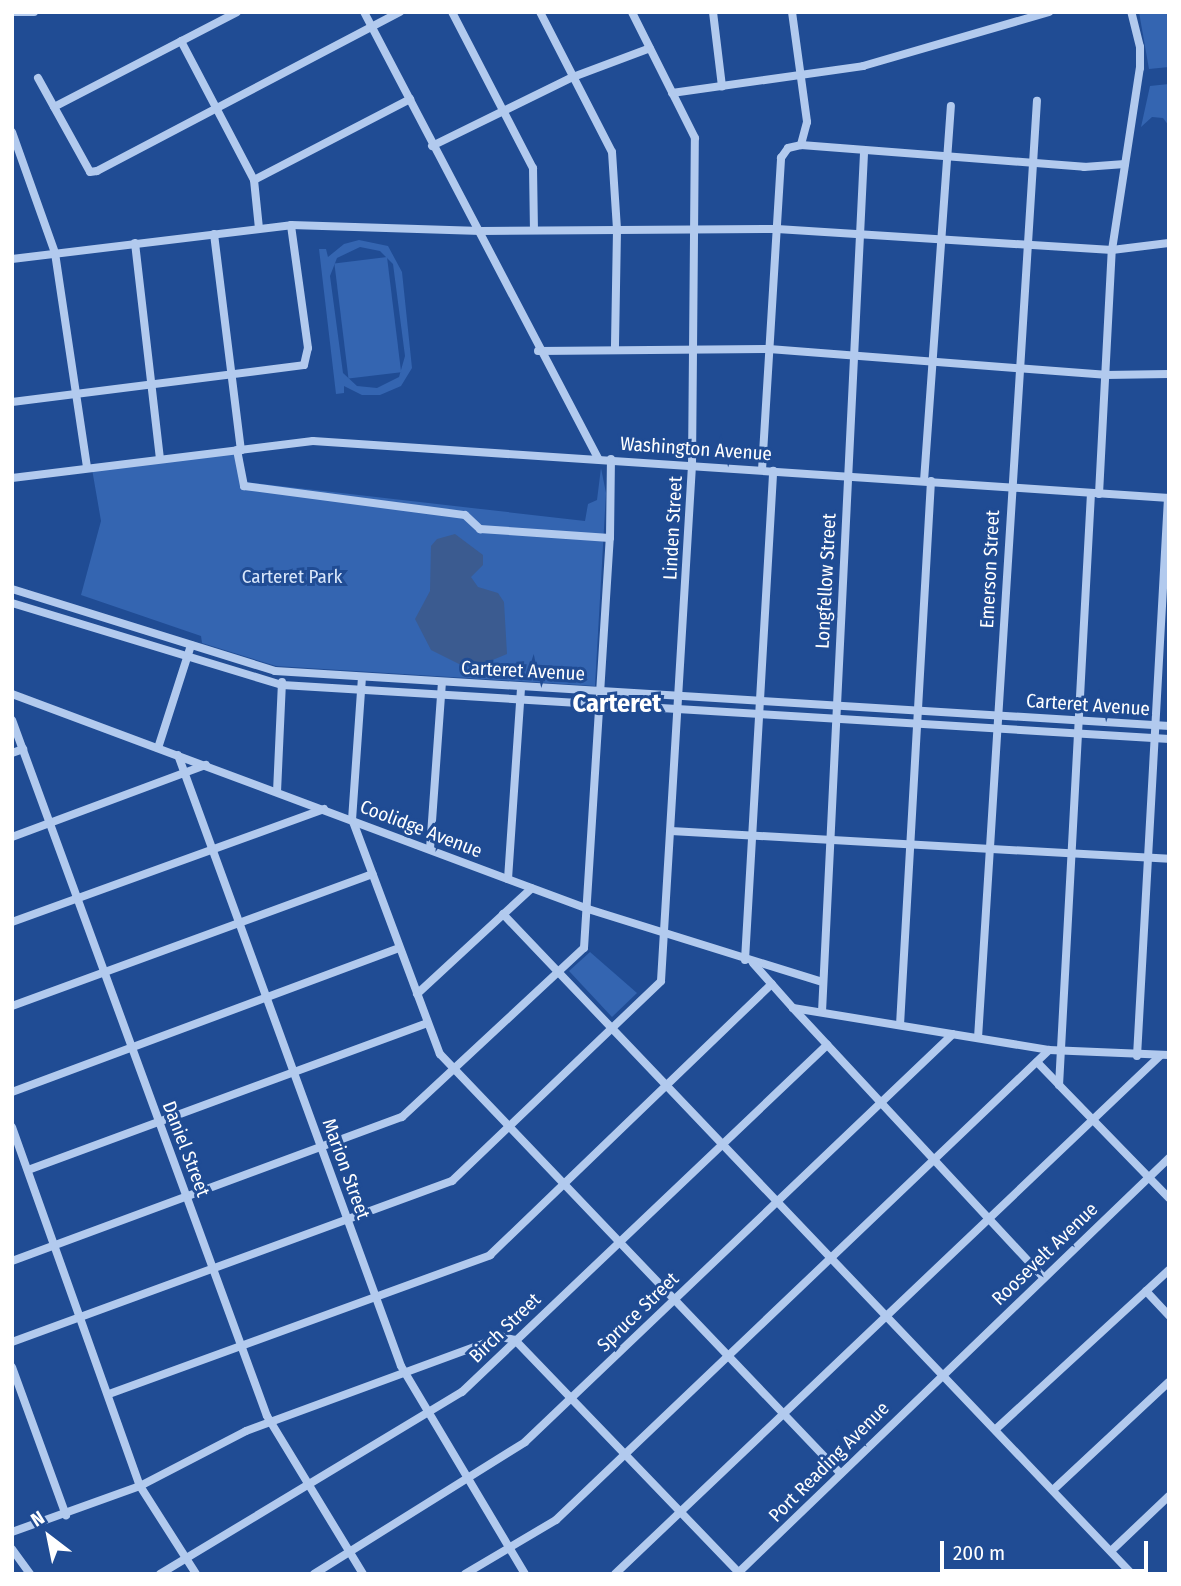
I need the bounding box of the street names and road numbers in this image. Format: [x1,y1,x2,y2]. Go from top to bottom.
street label: Washington Avenue [619,432,773,466]
street label: Linden Street [659,475,687,581]
street label: Emerson Street [976,509,1004,629]
street label: Longfellow Street [811,513,841,649]
street label: Carteret Avenue [461,656,585,686]
street label: Carteret Avenue [1025,689,1151,721]
street label: Coolidge Avenue [357,795,485,863]
street label: Daniel Street [157,1098,215,1200]
street label: Marion Street [317,1116,375,1222]
street label: Roosevelt Avenue [987,1198,1103,1310]
street label: Spruce Street [593,1268,683,1356]
street label: Birch Street [464,1288,546,1368]
street label: Port Reading Avenue [764,1397,894,1527]

